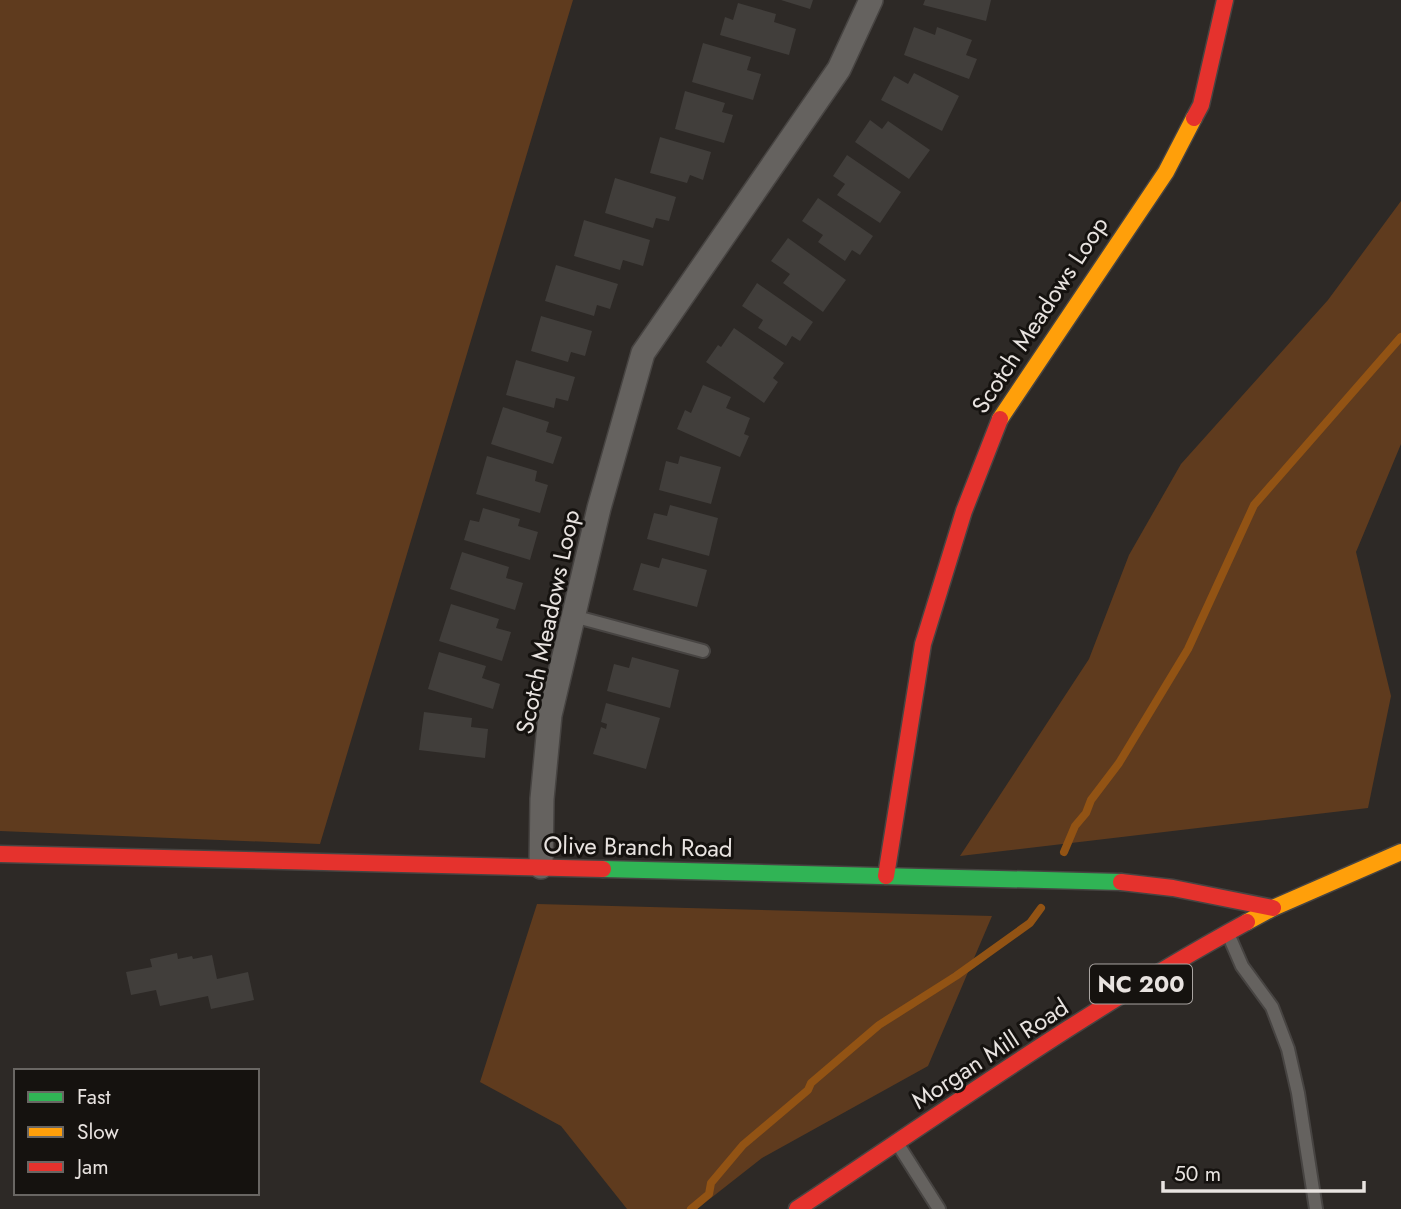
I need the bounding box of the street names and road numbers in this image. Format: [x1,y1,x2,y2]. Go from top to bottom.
street label: Scotch Meadows Loop [963,209,1116,420]
street label: Scotch Meadows Loop [507,507,588,737]
street label: Olive Branch Road [543,827,733,866]
road number: NC 200 [1090,965,1192,1004]
street label: Morgan Mill Road [904,990,1075,1118]

